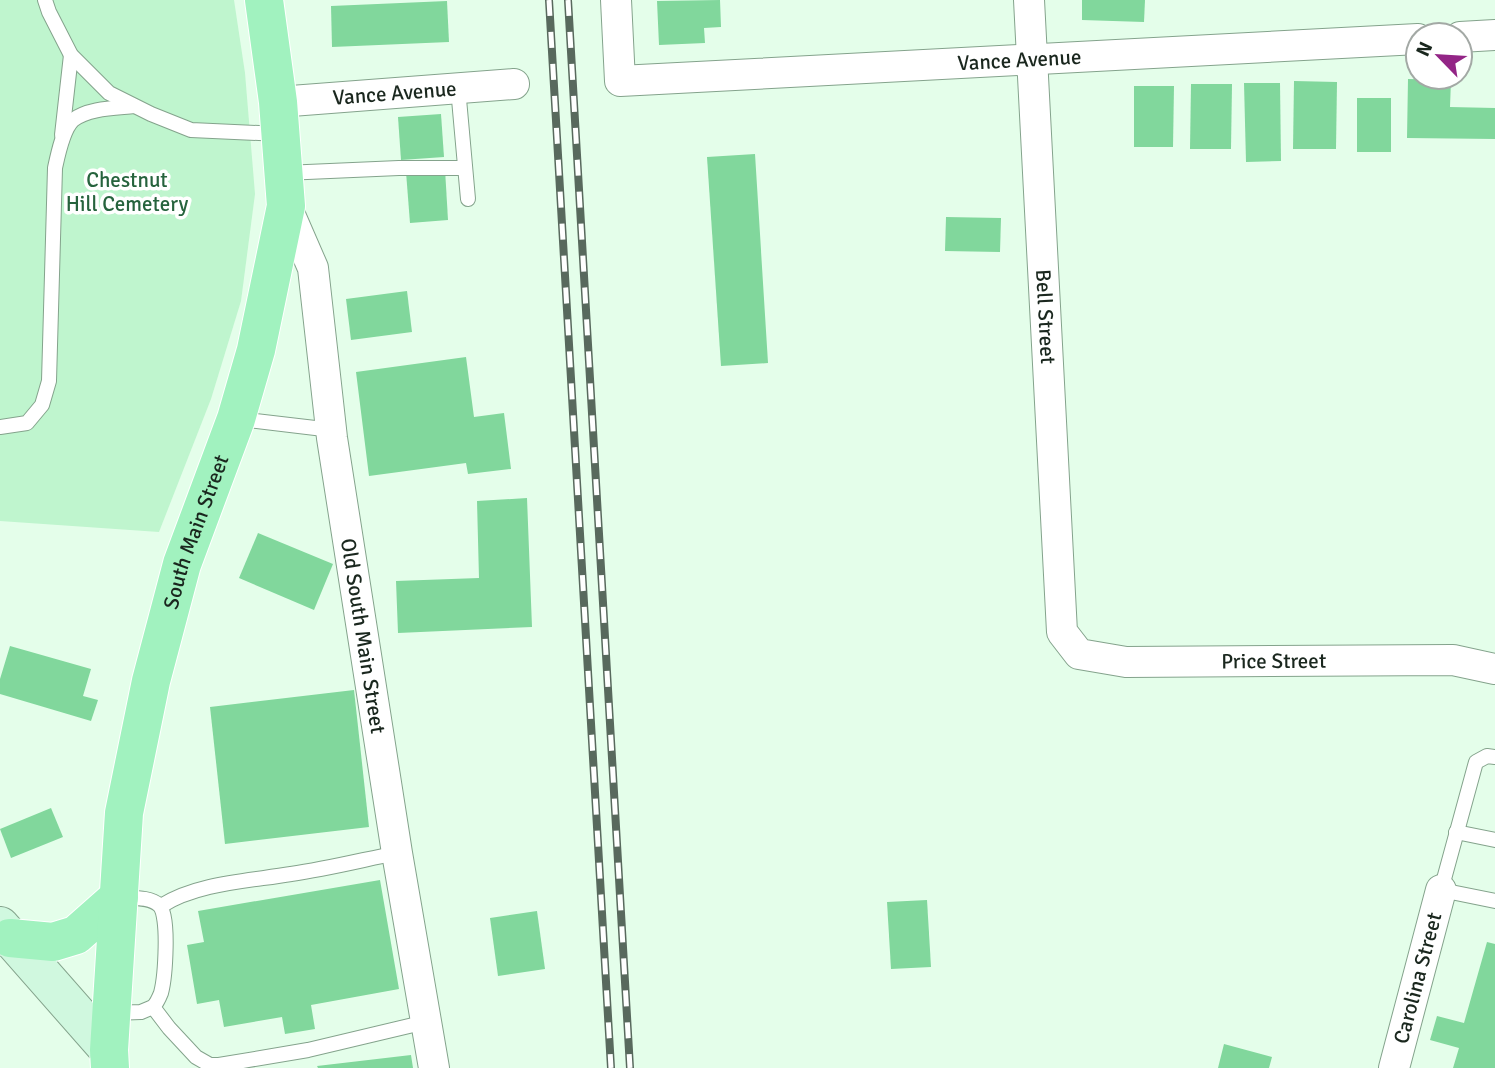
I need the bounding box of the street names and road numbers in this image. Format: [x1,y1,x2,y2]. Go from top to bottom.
street label: Vance Avenue [957,44,1082,76]
street label: Vance Avenue [332,75,457,111]
street label: Bell Street [1030,269,1061,365]
street label: South Main Street [158,451,235,612]
street label: Old South Main Street [335,536,391,735]
street label: Price Street [1221,648,1326,674]
street label: Carolina Street [1388,910,1448,1047]

